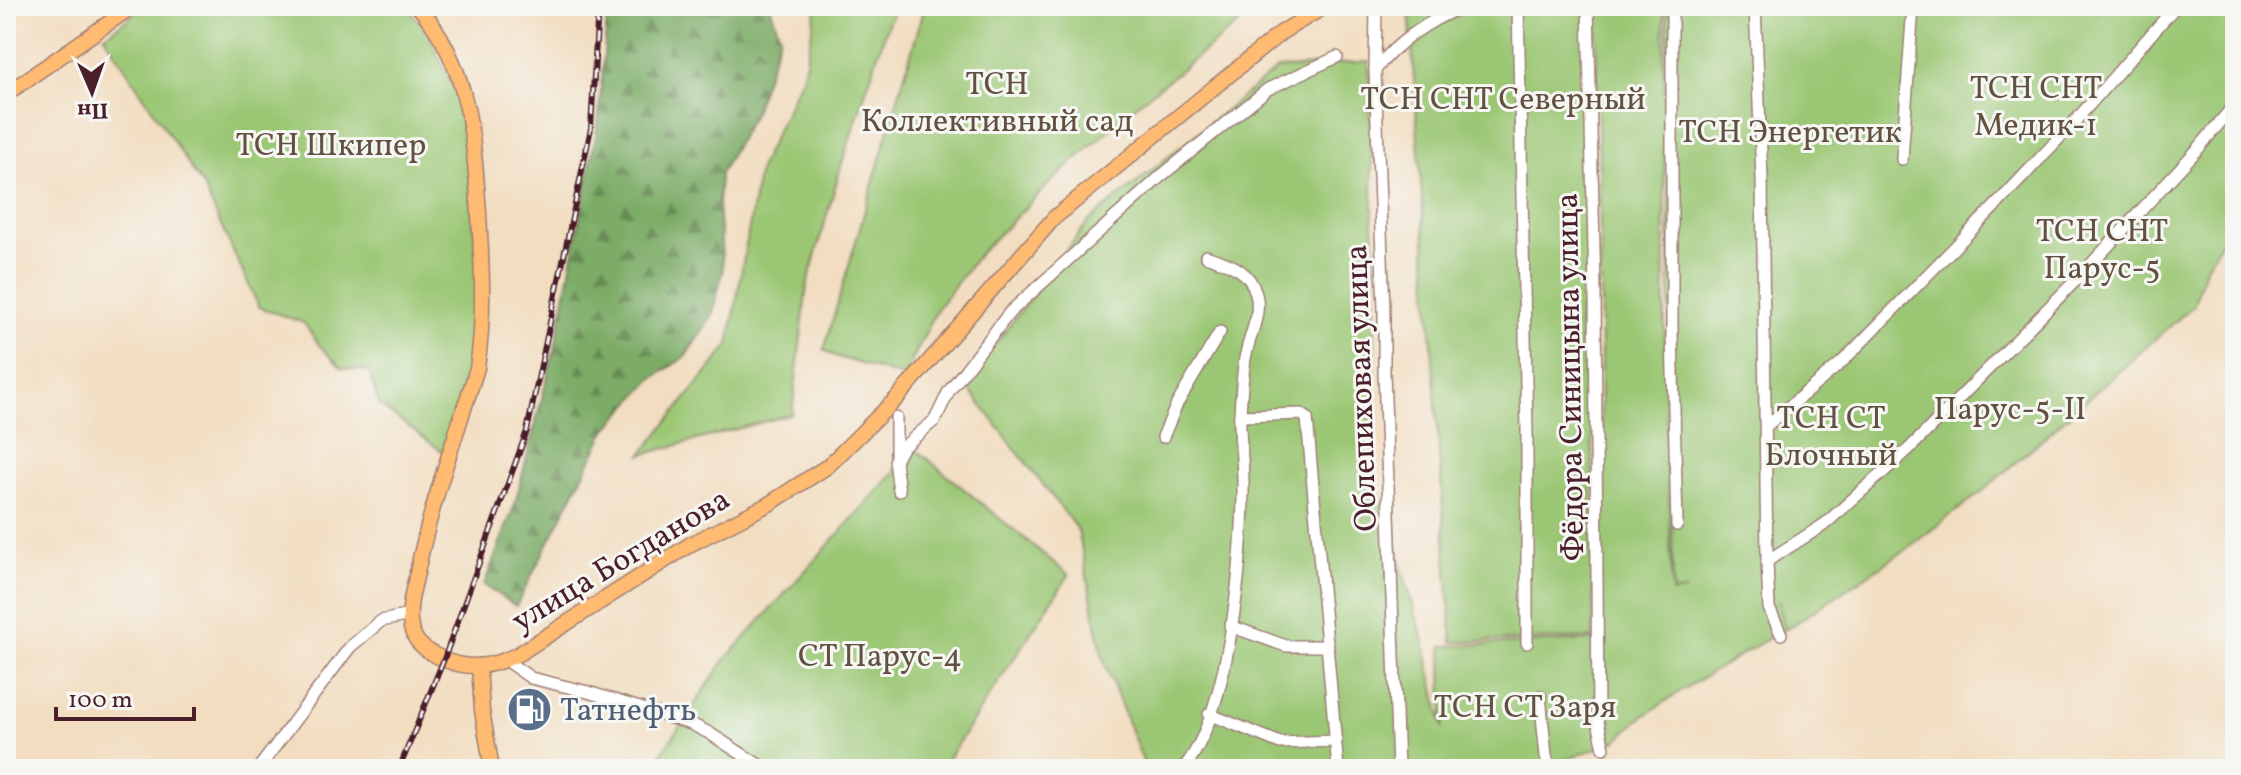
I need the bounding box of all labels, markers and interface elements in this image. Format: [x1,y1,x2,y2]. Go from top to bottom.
north arrow [52,52,132,132]
park label: ТСН Коллективный сад [861,64,1133,145]
park label: ТСН СНТ Медик-1 [1970,68,2102,149]
park label: ТСН СНТ Северный [1360,79,1646,123]
text: Пн [76,93,109,126]
park label: ТСН Энергетик [1678,112,1902,156]
park label: ТСН Шкипер [236,125,426,169]
street label: Фёдора Синицына улица [1547,192,1597,562]
park label: ТСН СНТ Парус-5 [2036,211,2168,292]
street label: Облепиховая улица [1336,243,1390,532]
park label: Парус-5-II [1934,389,2086,433]
park label: ТСН СТ Блочный [1765,398,1897,479]
street label: улица Богданова [504,479,739,644]
park label: СТ Парус-4 [798,636,962,680]
scale bar [56,671,194,721]
text: 100 m [68,684,133,718]
fuel station icon: Татнефть [505,685,553,733]
park label: ТСН СТ Заря [1434,687,1616,731]
place label: Татнефть [560,690,696,734]

